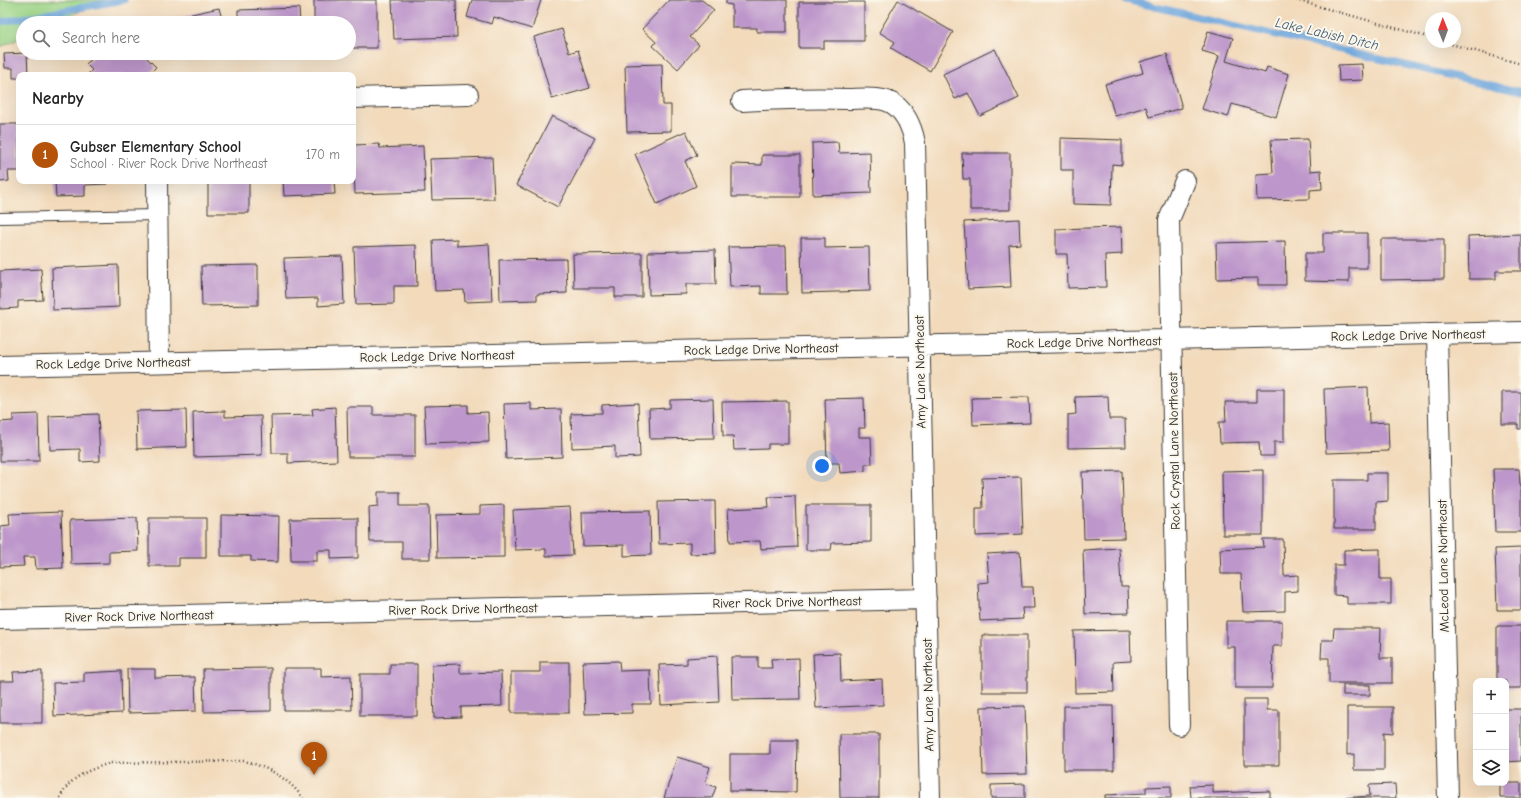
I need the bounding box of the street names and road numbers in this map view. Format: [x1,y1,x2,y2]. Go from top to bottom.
street label: Amy Lane Northeast [911,314,928,429]
street label: Rock Ledge Drive Northeast [1331,326,1487,344]
street label: Rock Ledge Drive Northeast [1007,333,1163,351]
street label: Rock Ledge Drive Northeast [684,340,840,358]
street label: Rock Ledge Drive Northeast [360,347,516,365]
street label: Rock Ledge Drive Northeast [36,354,192,372]
street label: Rock Crystal Lane Northeast [1165,371,1183,530]
street label: McLeod Lane Northeast [1434,498,1452,632]
street label: River Rock Drive Northeast [712,593,863,611]
street label: River Rock Drive Northeast [388,600,539,618]
street label: River Rock Drive Northeast [64,607,215,625]
street label: Amy Lane Northeast [919,637,936,752]

